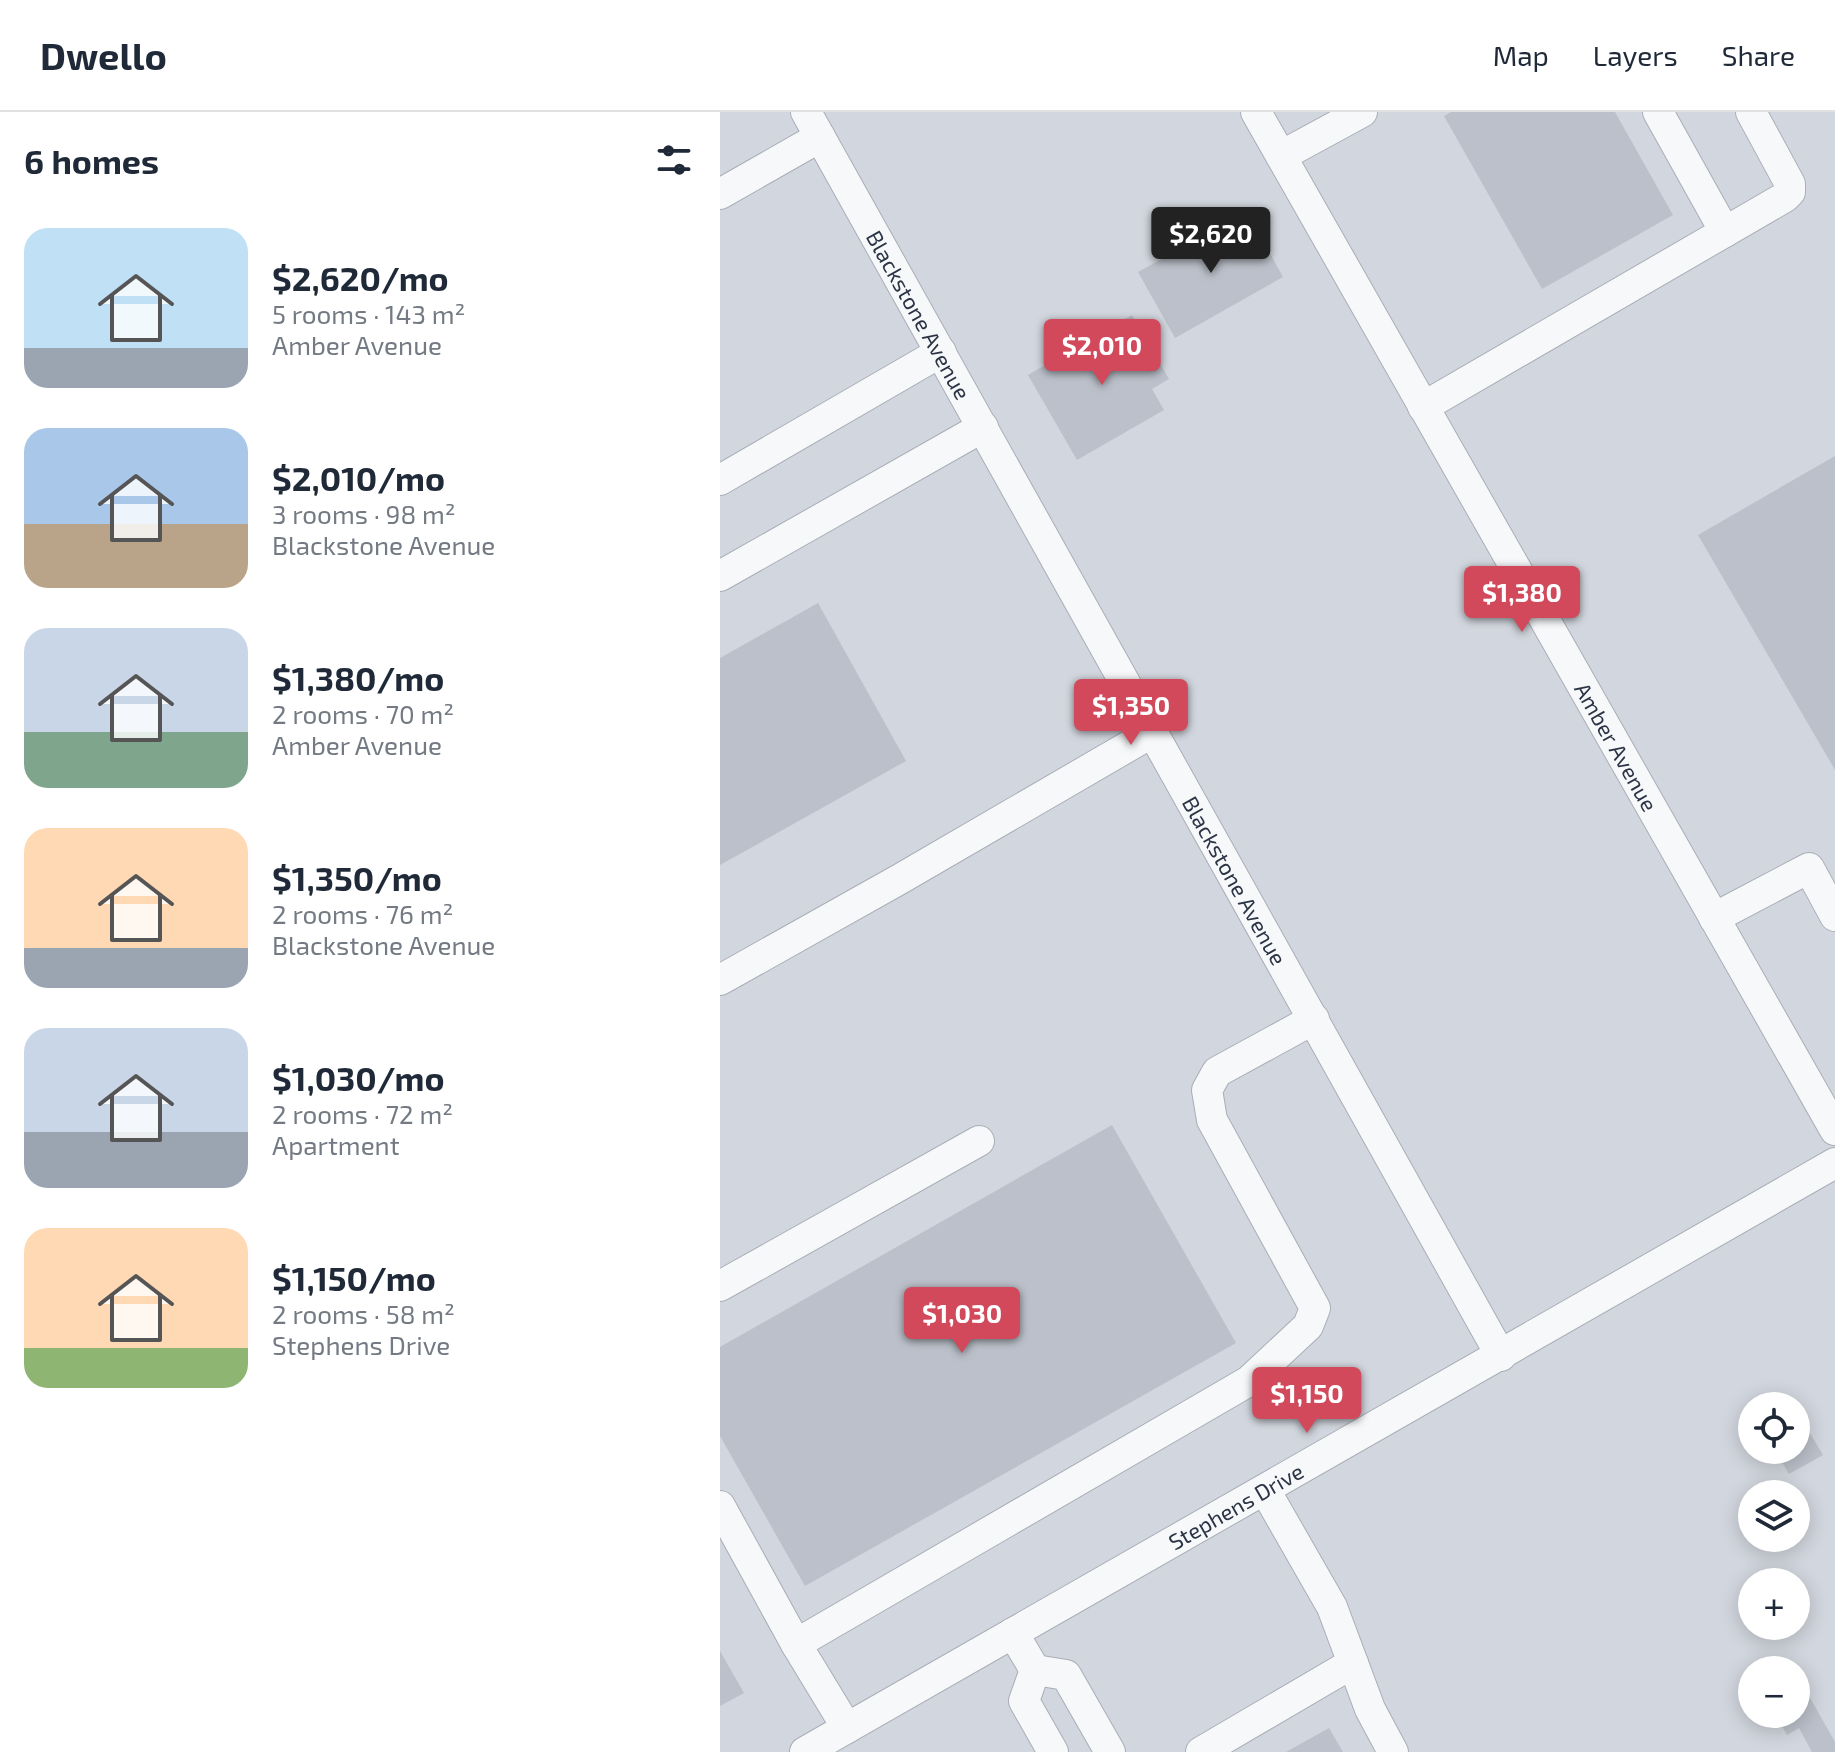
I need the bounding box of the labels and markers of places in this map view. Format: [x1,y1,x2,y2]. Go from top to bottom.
pin: $2,620 [1146,207,1276,275]
pin: $2,010 [1037,319,1167,387]
pin: $1,380 [1457,566,1587,634]
pin: $1,350 [1066,679,1196,747]
pin: $1,030 [897,1287,1027,1355]
pin: $1,150 [1242,1367,1372,1435]

